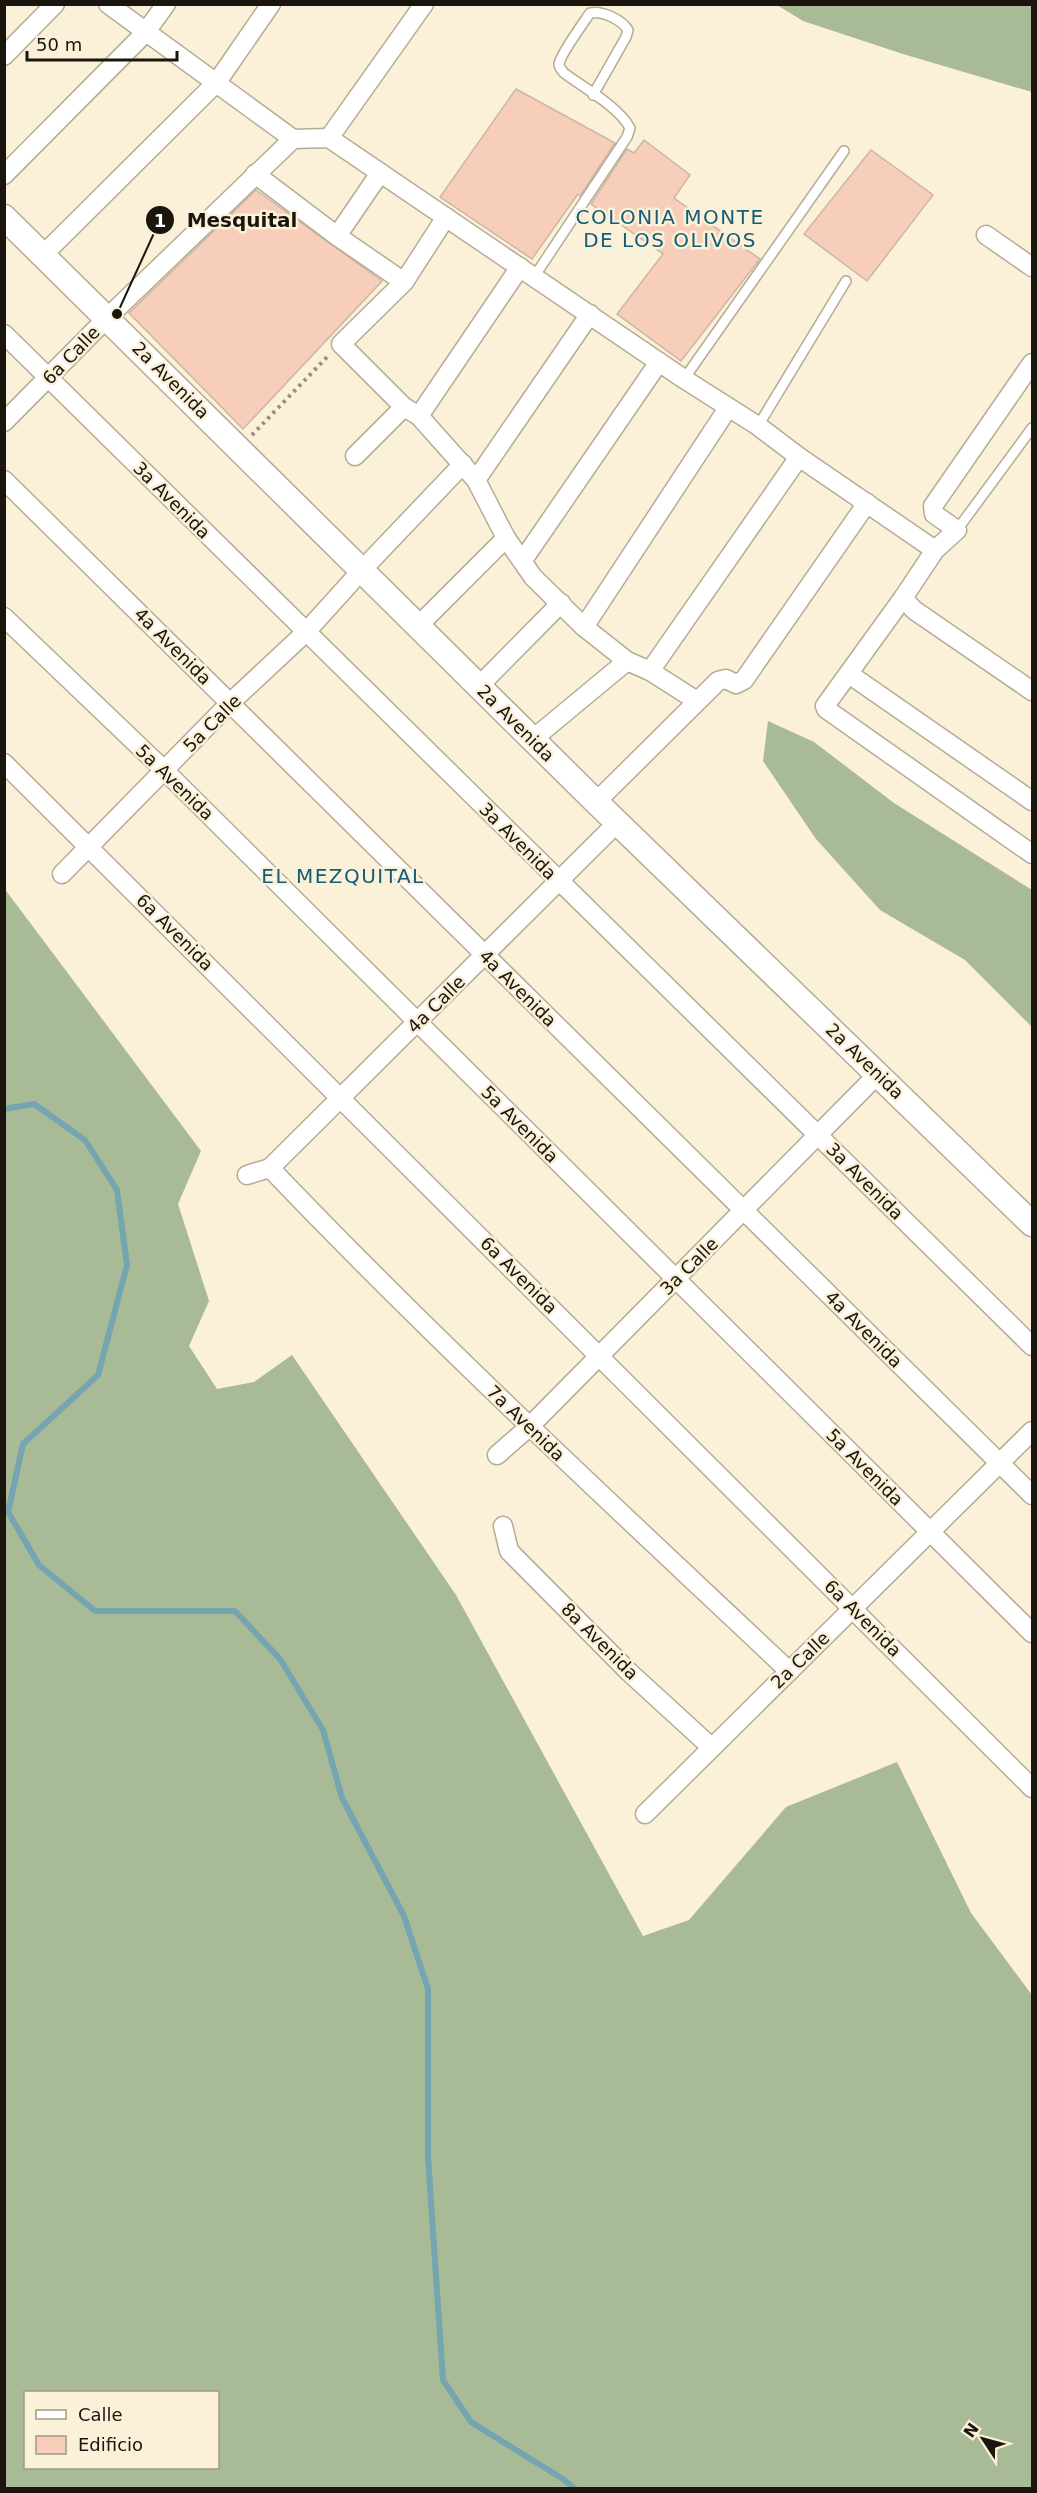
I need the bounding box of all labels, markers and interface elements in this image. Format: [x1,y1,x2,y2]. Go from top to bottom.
scale bar [27,24,177,62]
text: 50 m [36,34,82,55]
callout: Mesquital [145,201,310,239]
district label: COLONIA MONTE DE LOS OLIVOS [575,205,765,252]
text: Mesquital [187,208,297,232]
text: 1 [154,210,166,231]
street label: 6a Calle [38,321,104,389]
street label: 2a Avenida [128,337,214,423]
street label: 3a Avenida [129,457,215,543]
street label: 4a Avenida [130,603,216,689]
street label: 2a Avenida [473,680,559,766]
street label: 5a Calle [179,690,245,756]
street label: 5a Avenida [132,740,218,824]
street label: 3a Avenida [475,798,561,884]
district label: EL MEZQUITAL [261,864,425,888]
street label: 6a Avenida [132,889,218,975]
street label: 4a Avenida [475,945,561,1031]
street label: 4a Calle [403,971,469,1037]
street label: 2a Avenida [822,1019,908,1103]
street label: 5a Avenida [477,1081,563,1167]
street label: 3a Avenida [822,1138,908,1224]
street label: 6a Avenida [476,1232,562,1318]
street label: 3a Calle [656,1233,722,1299]
street label: 4a Avenida [821,1286,907,1372]
street label: 7a Avenida [483,1381,569,1465]
street label: 5a Avenida [822,1424,908,1510]
street label: 6a Avenida [820,1575,906,1661]
street label: 8a Avenida [557,1598,643,1684]
street label: 2a Calle [766,1627,834,1693]
legend [24,2391,219,2469]
text: Calle [78,2404,123,2425]
north arrow [953,2409,1013,2469]
text: N [960,2419,983,2441]
text: Edificio [78,2434,143,2455]

